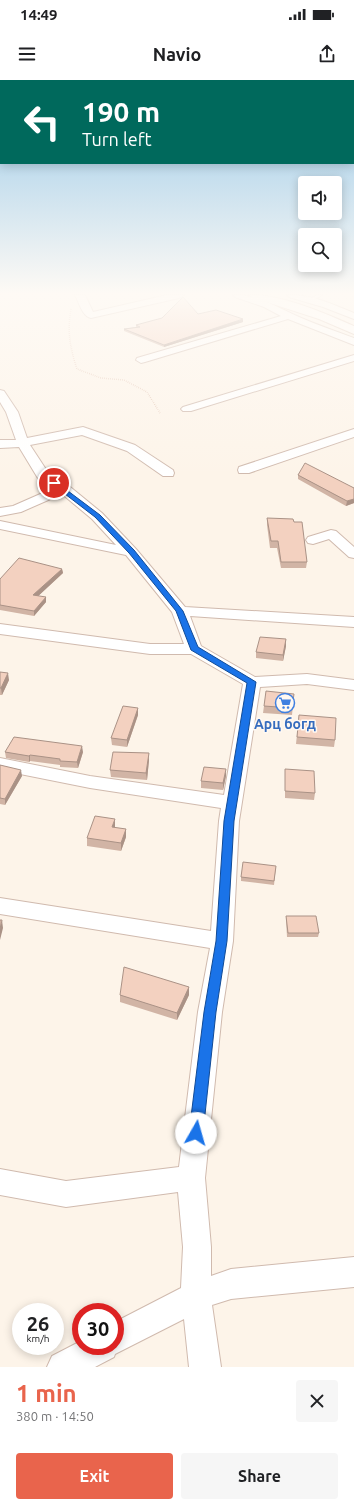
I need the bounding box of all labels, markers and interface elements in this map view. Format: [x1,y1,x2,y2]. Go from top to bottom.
text: 14:49 [20,6,58,23]
icon: menu [16,43,38,65]
icon: share [316,43,338,65]
text: Navio [153,44,201,64]
icon: left [16,96,68,148]
text: 190 m [82,96,160,127]
text: Turn left [82,129,152,149]
map controls [298,176,342,272]
button: sound [298,176,342,220]
button: search [298,228,342,272]
pin [37,466,71,500]
icon: arrive [43,472,65,494]
supermarket icon: Арц богд [274,692,296,714]
place label: Арц богд [254,716,316,732]
position arrow [175,1112,217,1154]
speed limit sign: 30 [72,1303,124,1355]
text: 26 [27,1312,49,1335]
text: km/h [26,1333,50,1344]
text: 1 min [16,1380,77,1407]
button: close [296,1380,338,1422]
text: 380 m · 14:50 [16,1409,94,1423]
button: Exit [16,1453,173,1499]
button: Share [181,1453,338,1499]

